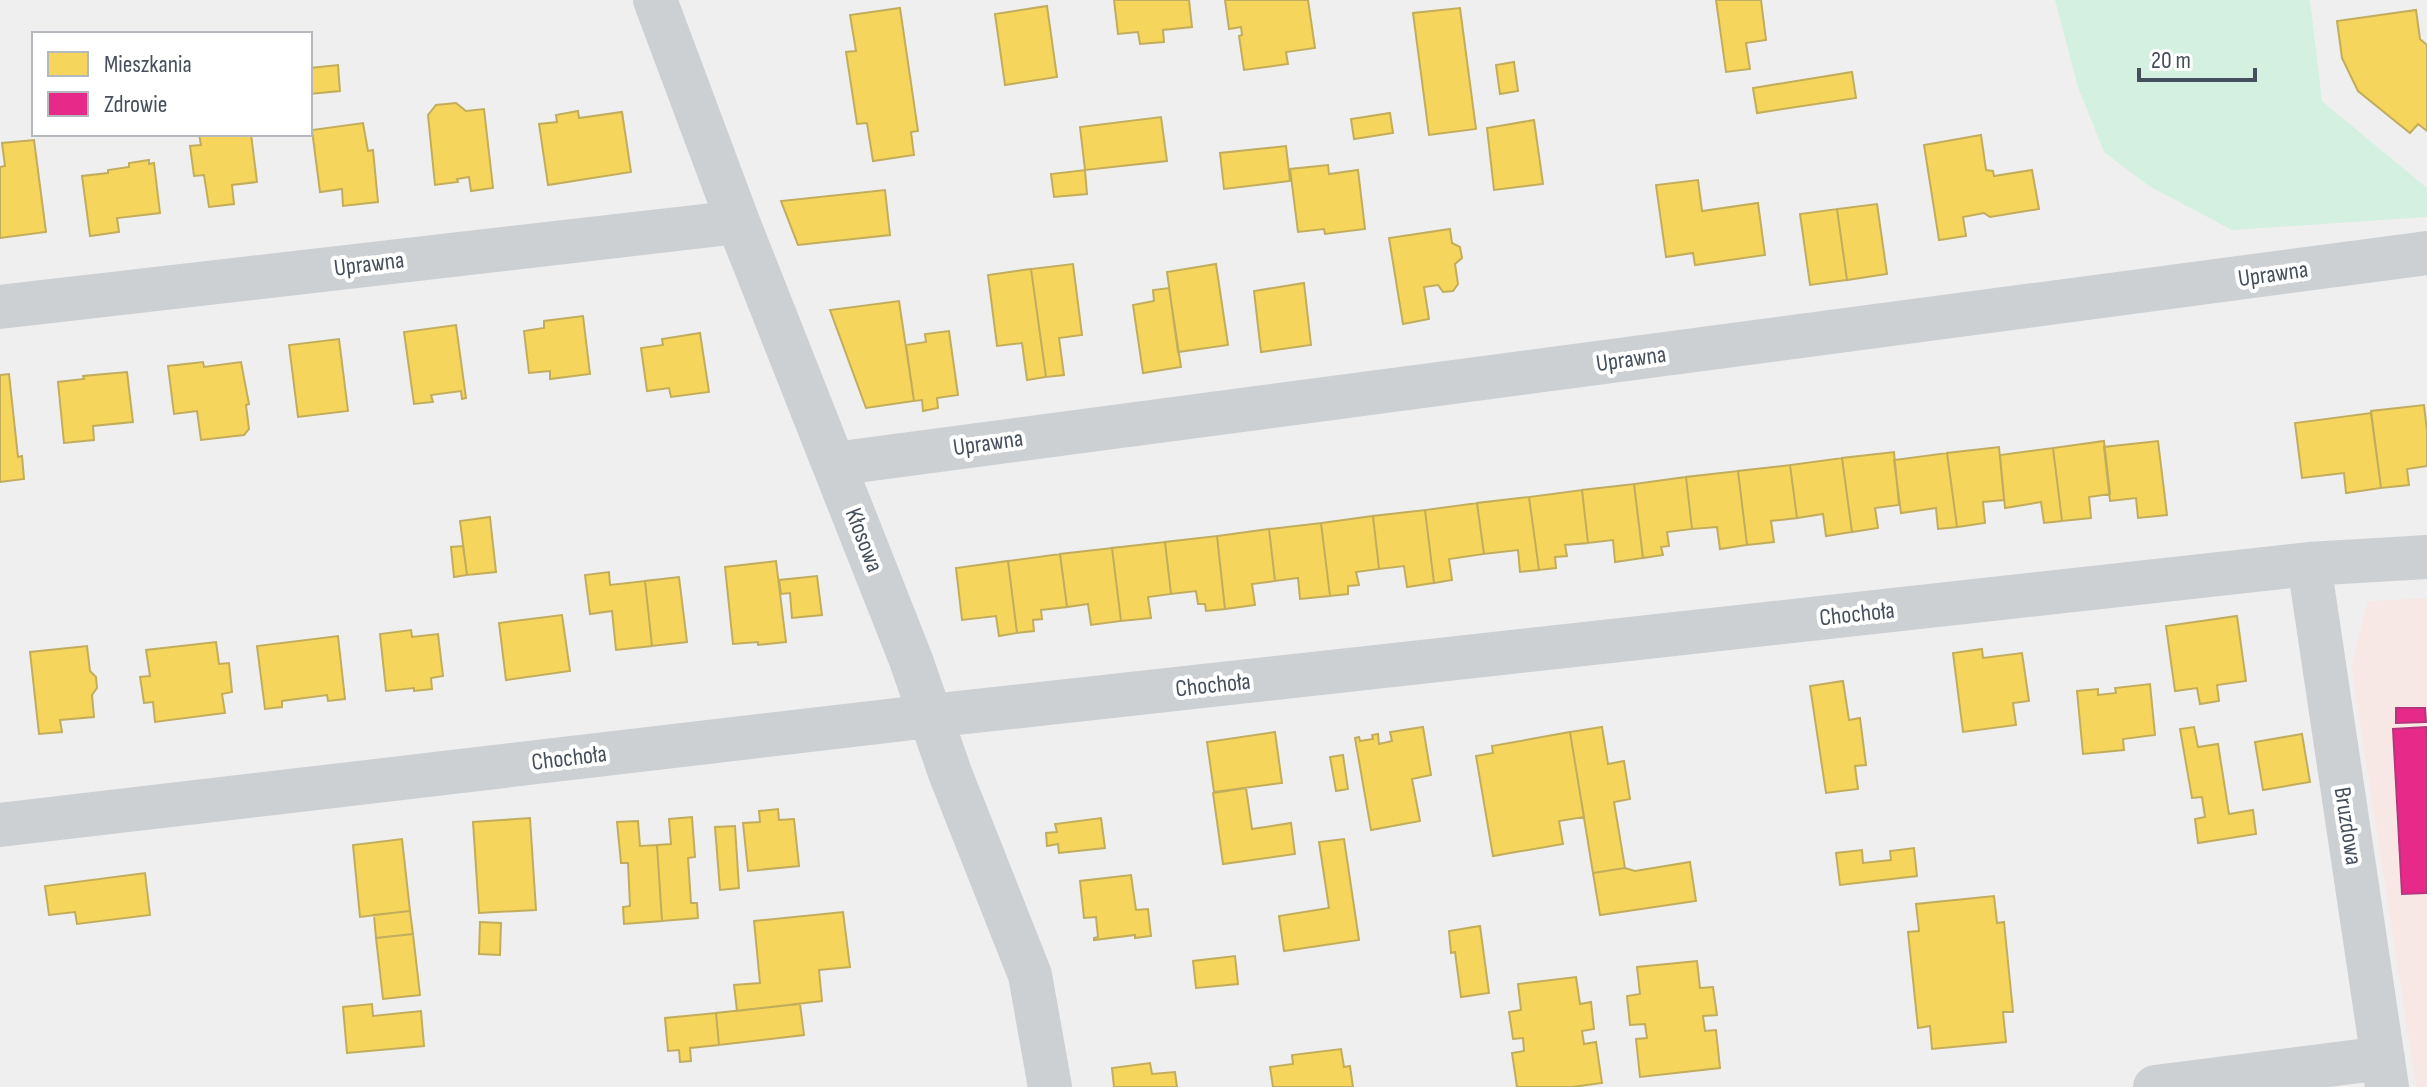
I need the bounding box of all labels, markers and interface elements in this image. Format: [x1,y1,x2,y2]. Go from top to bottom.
legend [32,32,312,136]
scale bar [2139,32,2255,82]
text: 20 m [2151,46,2191,75]
text: Mieszkania [104,50,192,79]
text: Zdrowie [104,90,167,119]
street label: Uprawna [332,245,406,283]
street label: Uprawna [2236,255,2310,293]
street label: Uprawna [1594,340,1668,378]
street label: Uprawna [951,424,1025,462]
street label: Kłosowa [839,504,889,576]
street label: Chochoła [1818,596,1896,632]
street label: Chochoła [1174,667,1252,703]
street label: Chochoła [530,739,608,777]
street label: Bruzdowa [2328,785,2368,867]

